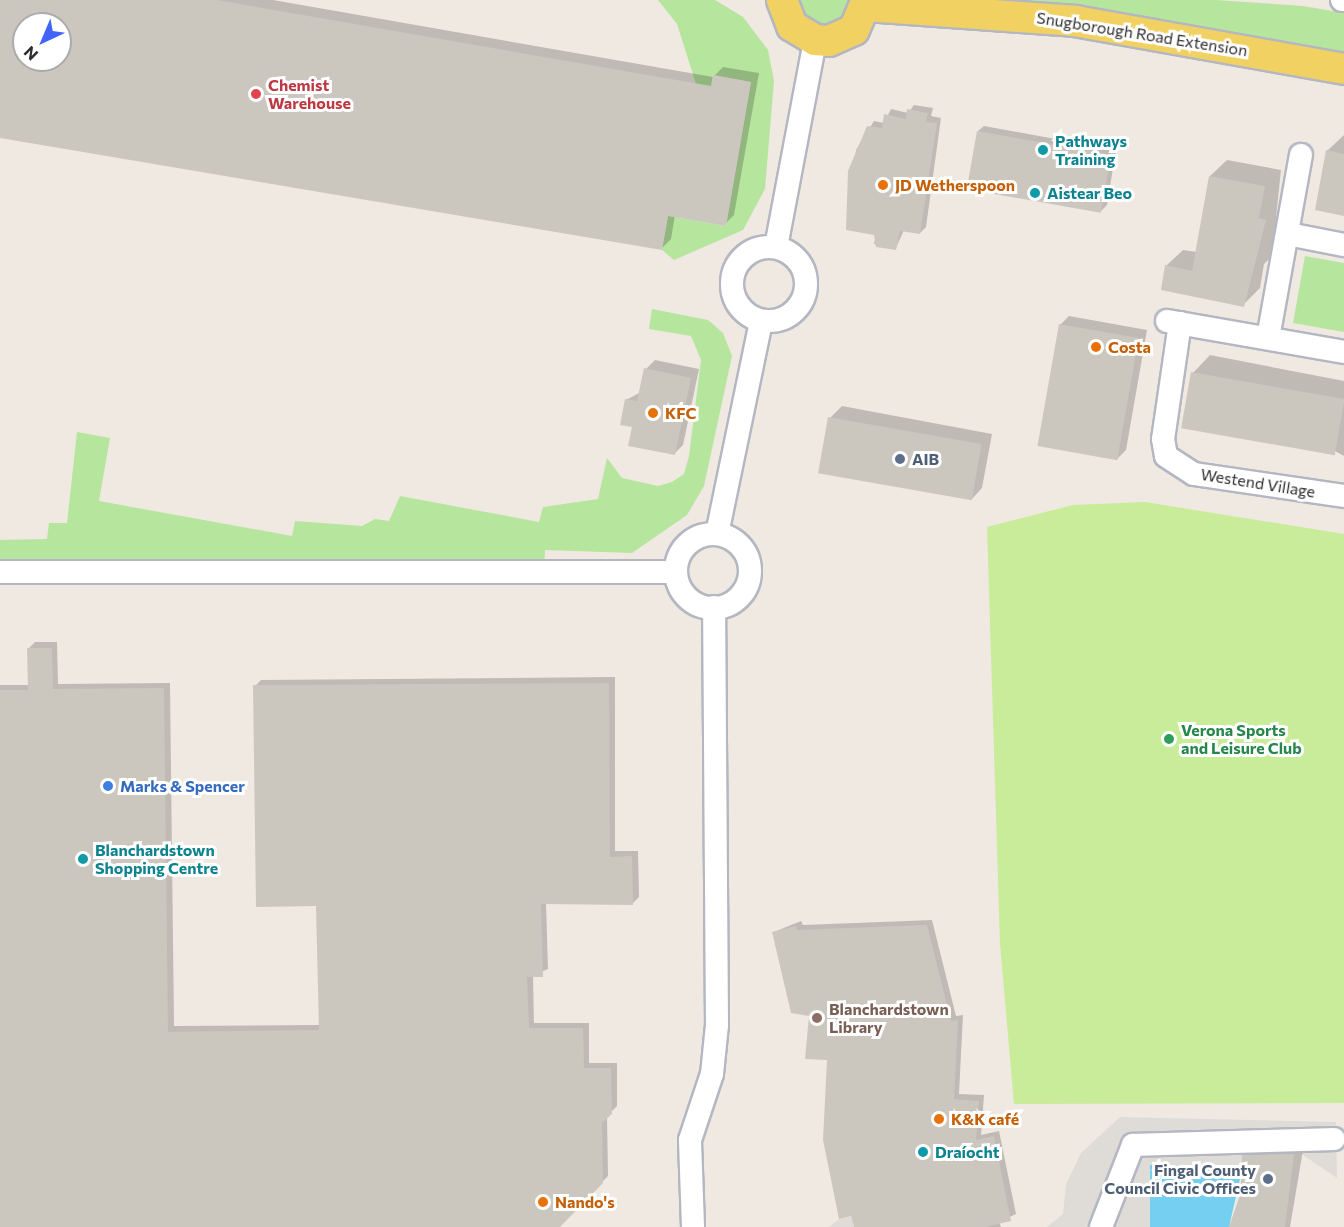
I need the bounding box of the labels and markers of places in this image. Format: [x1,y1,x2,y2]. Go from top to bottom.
place label: Chemist Warehouse [268,75,351,113]
marker: Chemist Warehouse [249,87,263,101]
place label: Pathways Training [1055,131,1127,169]
marker: Pathways Training [1036,143,1050,157]
place label: JD Wetherspoon [895,175,1015,195]
marker: JD Wetherspoon [876,178,890,192]
place label: Aistear Beo [1047,183,1132,203]
marker: Aistear Beo [1028,186,1042,200]
place label: Costa [1108,337,1151,357]
marker: Costa [1089,340,1103,354]
place label: KFC [665,403,696,423]
marker: KFC [646,406,660,420]
place label: AIB [912,449,939,469]
marker: AIB [893,452,907,466]
place label: Verona Sports and Leisure Club [1181,720,1302,758]
marker: Verona Sports and Leisure Club [1162,732,1176,746]
place label: Marks & Spencer [120,776,245,796]
marker: Marks & Spencer [101,779,115,793]
place label: Blanchardstown Shopping Centre [95,840,218,878]
marker: Blanchardstown Shopping Centre [76,852,90,866]
place label: Blanchardstown Library [829,999,949,1037]
marker: Blanchardstown Library [810,1011,824,1025]
place label: K&K café [951,1109,1019,1129]
marker: K&K café [932,1112,946,1126]
place label: Draíocht [935,1142,999,1162]
marker: Draíocht [916,1145,930,1159]
place label: Fingal County Council Civic Offices [1104,1160,1256,1198]
marker: Fingal County Council Civic Offices [1261,1172,1275,1186]
place label: Nando's [555,1192,615,1212]
marker: Nando's [536,1195,550,1209]

